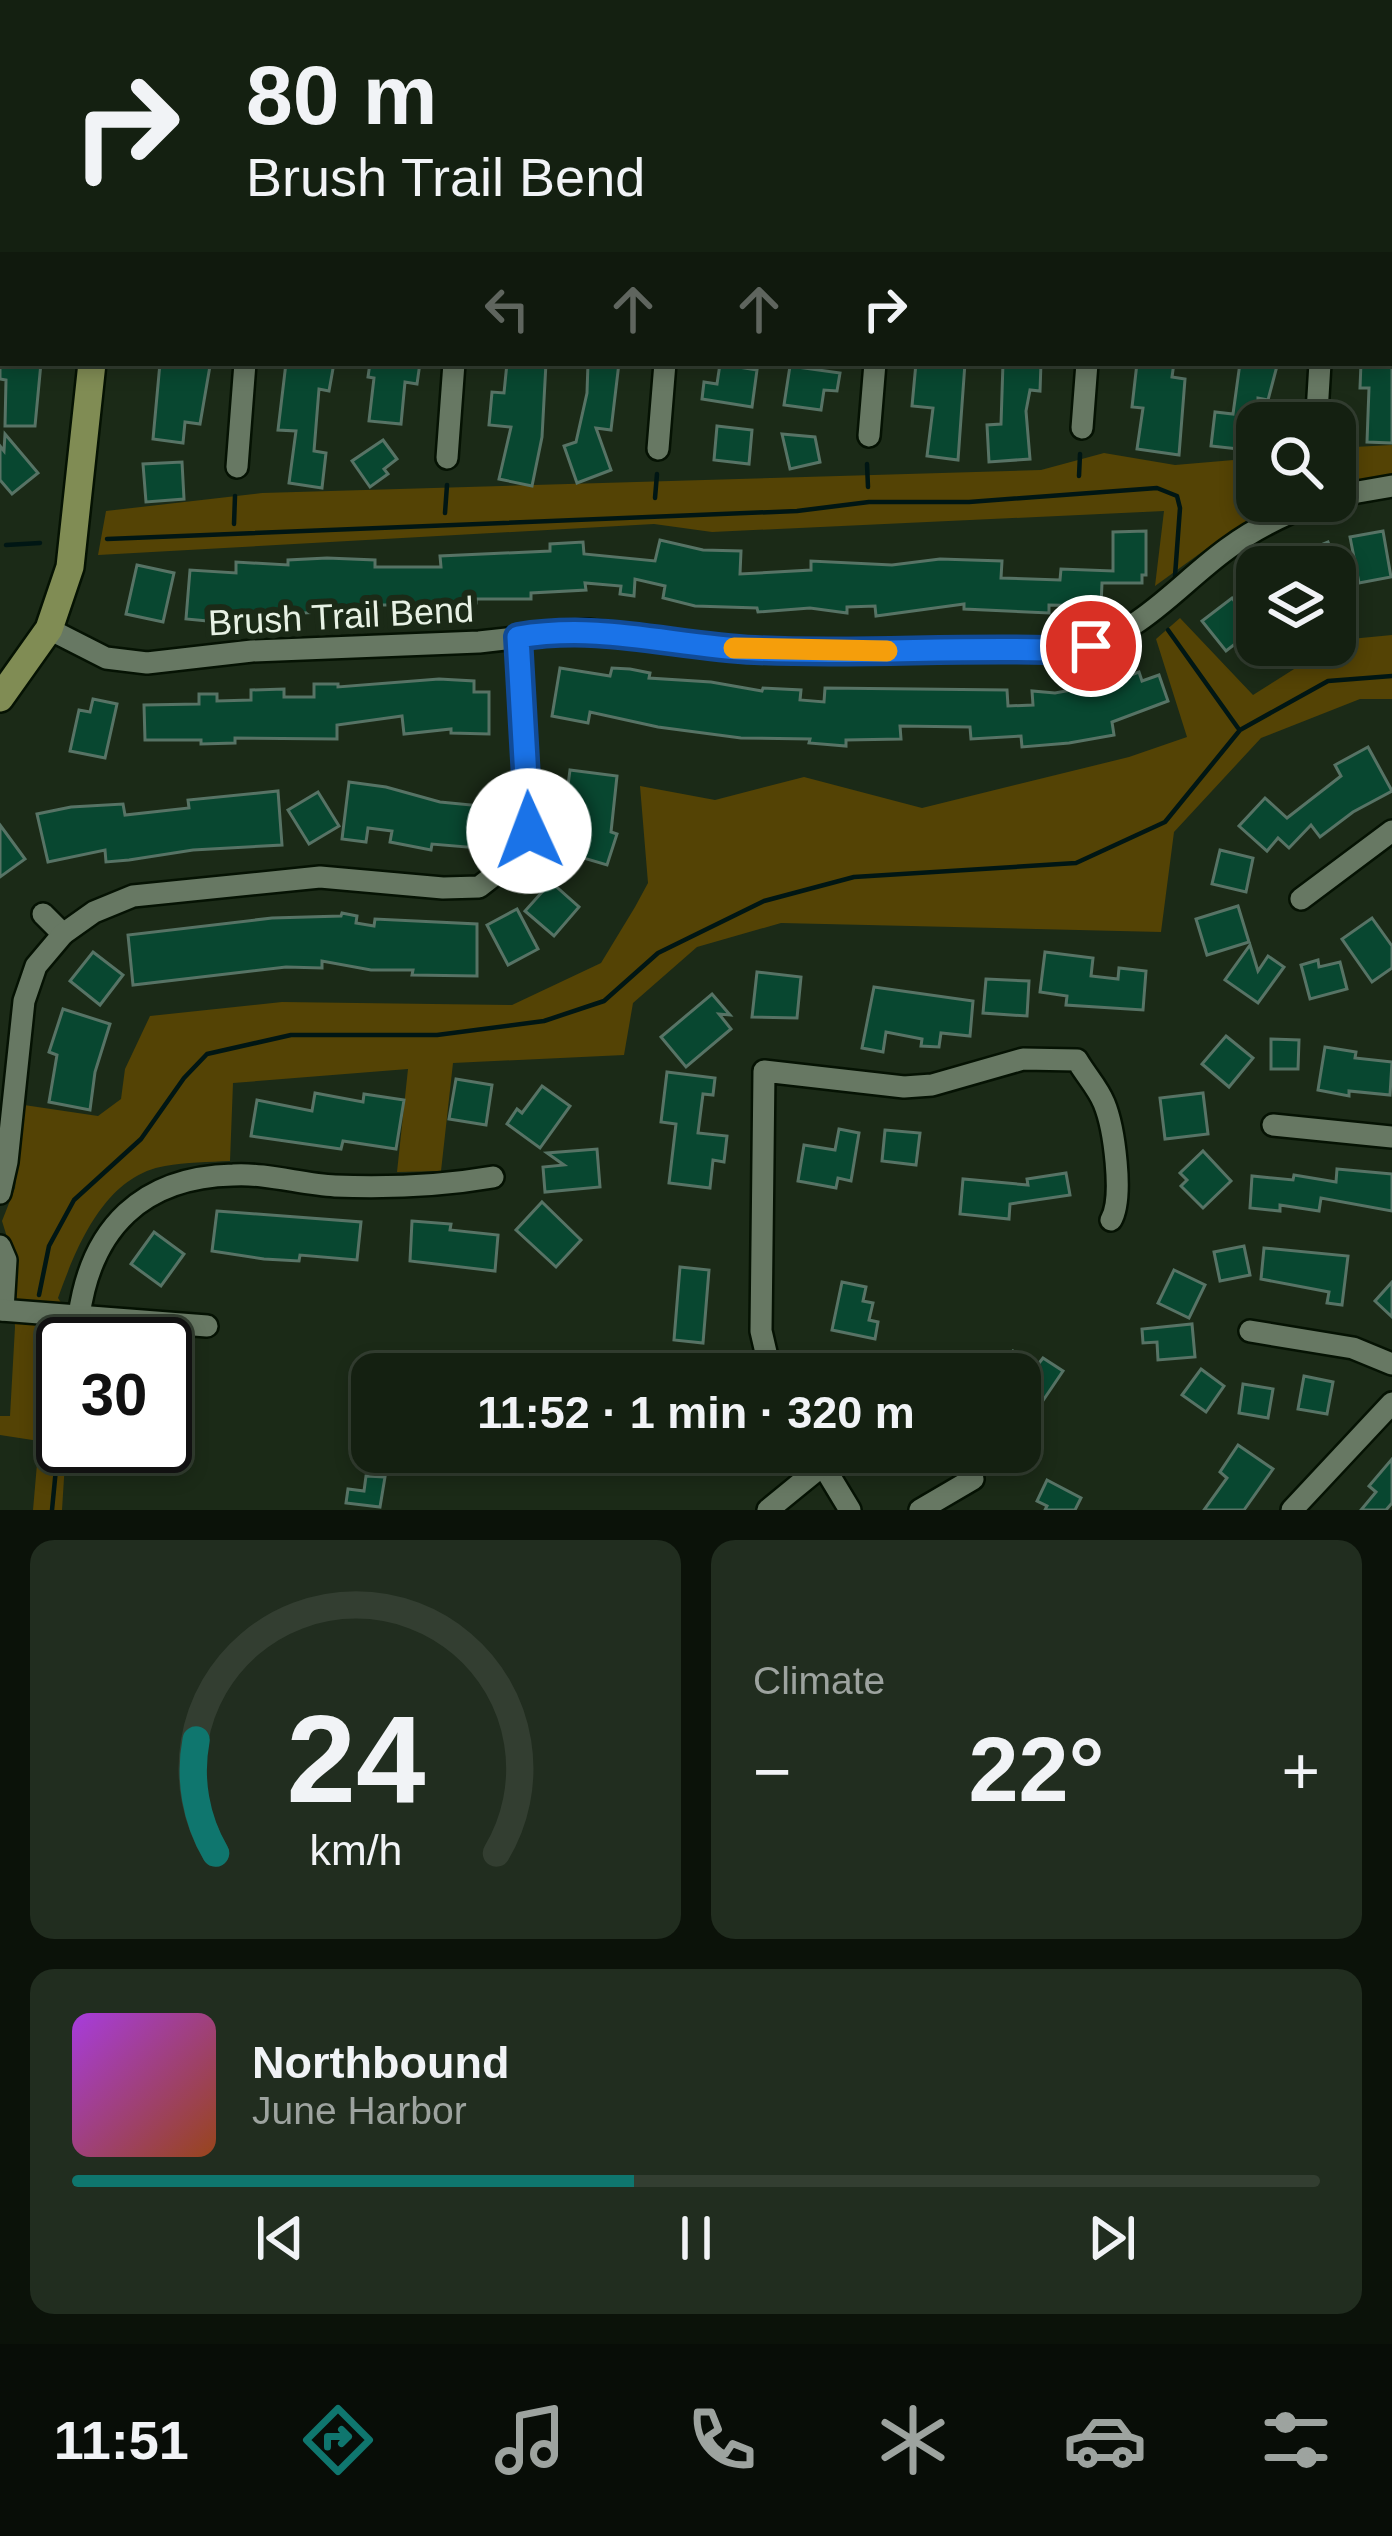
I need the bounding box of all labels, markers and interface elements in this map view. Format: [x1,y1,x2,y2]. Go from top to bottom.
icon: right [48,48,204,204]
text: 80 m [246,48,437,142]
text: Brush Trail Bend [246,147,645,207]
icon: left [474,276,540,342]
icon: ahead [600,276,666,342]
icon: ahead [726,276,792,342]
icon: right [852,276,918,342]
map controls [1236,402,1356,666]
button: search [1236,402,1356,522]
button: layers [1236,546,1356,666]
street label: Brush Trail Bend [207,589,475,643]
pin [1040,595,1142,697]
icon: arrive [1058,613,1124,679]
position arrow [466,768,592,894]
speed limit sign: 30 [36,1317,192,1473]
text: 11:52 · 1 min · 320 m [477,1387,915,1438]
text: Climate [753,1659,885,1702]
text: 24 [286,1689,425,1828]
text: 22° [968,1720,1105,1820]
text: − [753,1734,792,1808]
text: + [1281,1734,1320,1808]
text: km/h [309,1825,402,1873]
text: Northbound [252,2037,509,2088]
text: June Harbor [252,2089,467,2132]
icon: previous [247,2205,313,2271]
icon: pause [663,2205,729,2271]
icon: next [1079,2205,1145,2271]
icon: directions [296,2398,380,2482]
icon: music [488,2398,572,2482]
icon: phone [680,2398,764,2482]
icon: climate [871,2398,955,2482]
icon: car [1063,2398,1147,2482]
icon: filters [1254,2398,1338,2482]
text: 11:51 [54,2410,189,2470]

